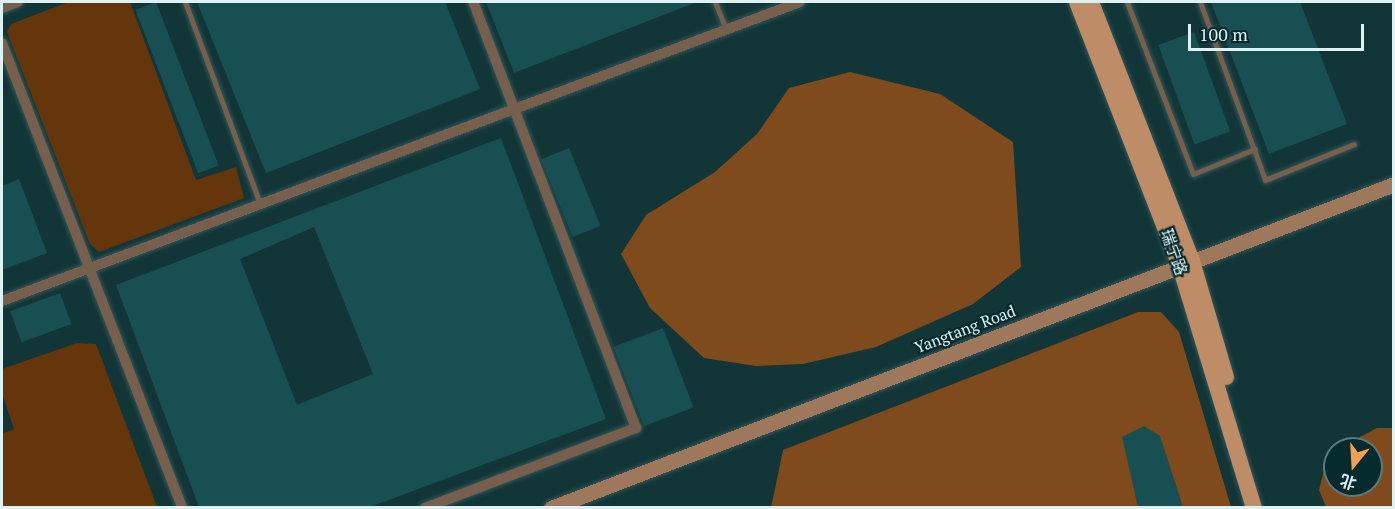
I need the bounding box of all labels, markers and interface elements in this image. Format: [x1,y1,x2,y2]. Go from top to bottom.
scale bar [1191,12,1366,50]
text: 100 m [1199,22,1248,46]
street label: 瑞宁路 [1157,226,1191,278]
street label: Yangtang Road [912,301,1018,357]
north arrow [1323,437,1383,497]
text: 北 [1337,469,1359,495]

